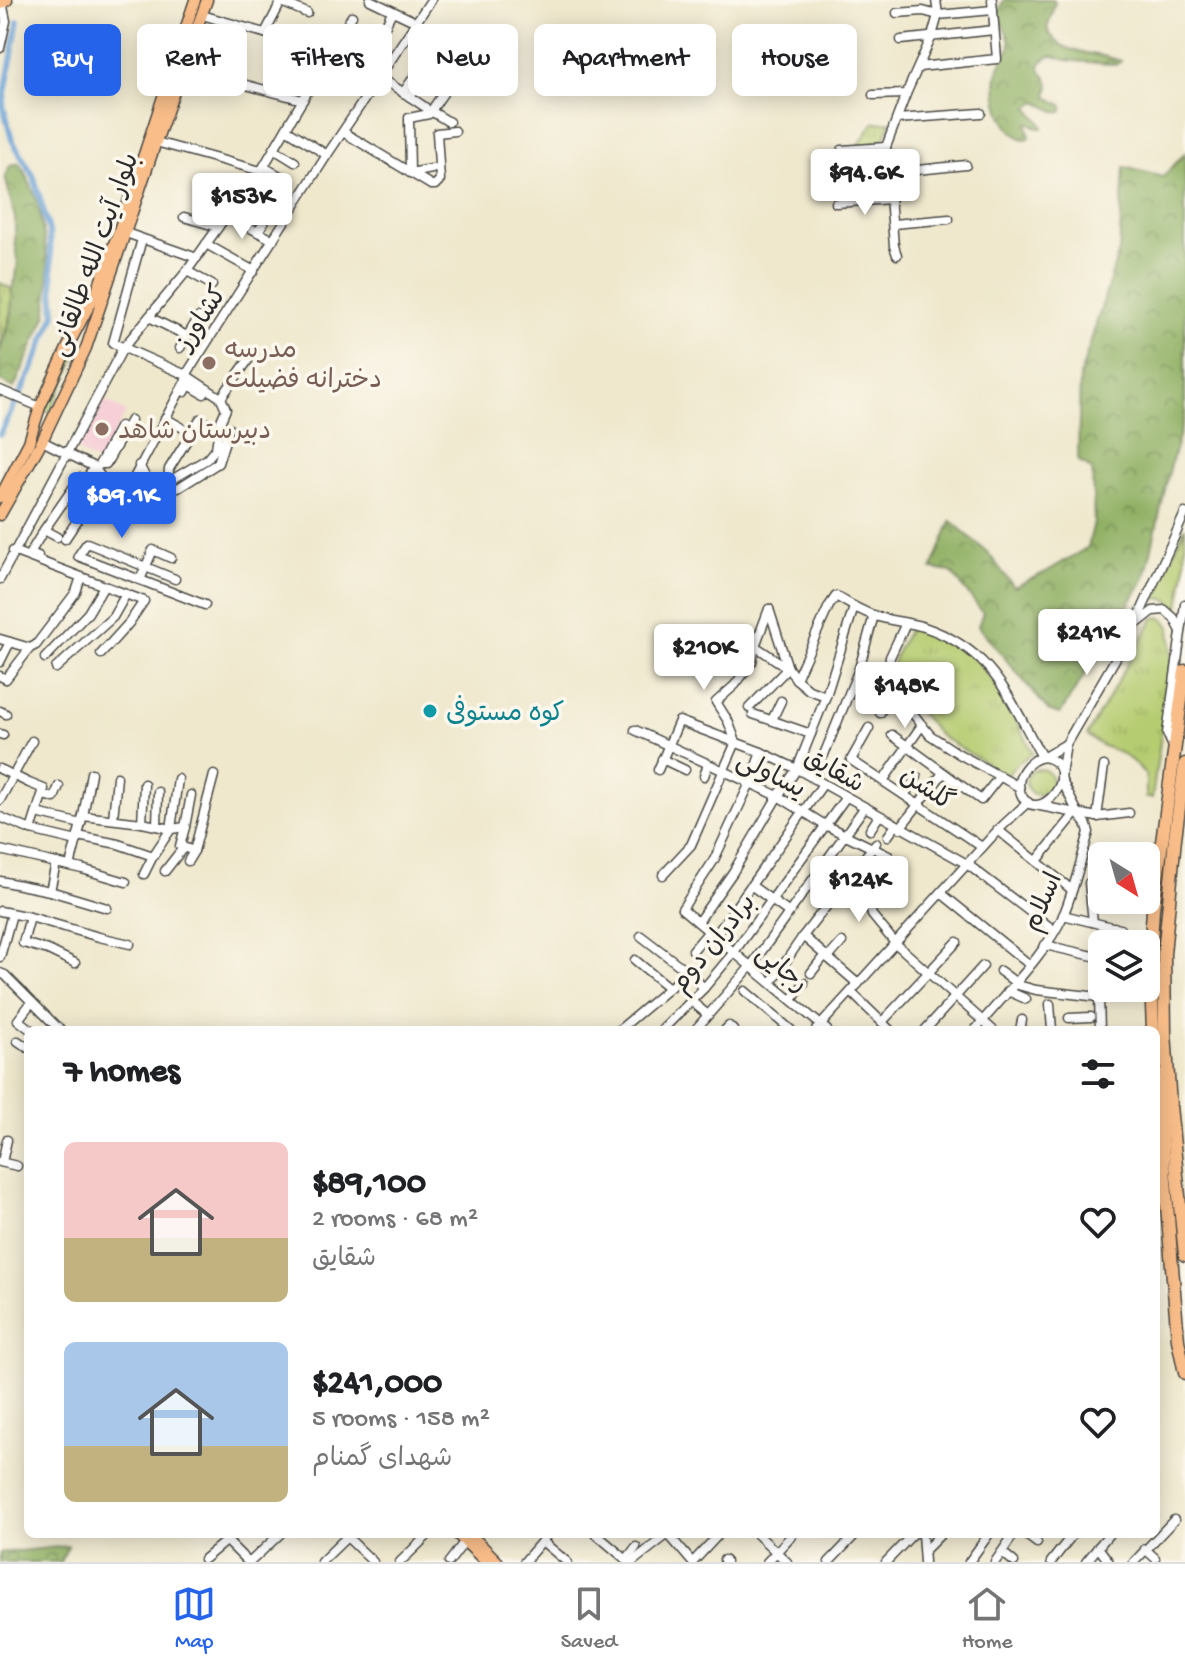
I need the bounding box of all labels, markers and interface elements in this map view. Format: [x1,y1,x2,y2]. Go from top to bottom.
chip: Buy [24,24,121,96]
chip: Rent [137,24,247,96]
chip: Filters [263,24,392,96]
chip: New [408,24,518,96]
chip: Apartment [534,24,716,96]
chip: House [732,24,857,96]
street label: بلوار آیت الله طالقانی [44,149,148,362]
pin: $94.6K [800,149,930,217]
text: $94.6K [829,159,901,190]
pin: $153K [186,173,298,241]
text: $153K [210,183,274,214]
street label: کشاورز [170,281,236,360]
place label: مدرسه دخترانه فضیلت [225,337,382,398]
marker: مدرسه دخترانه فضیلت [200,354,218,372]
place label: دبیرستان شاهد [118,418,271,449]
marker: دبیرستان شاهد [93,420,111,438]
pin: $89.1K [57,472,187,540]
text: $89.1K [86,482,158,513]
pin: $241K [1031,609,1143,677]
text: $241K [1056,619,1118,650]
pin: $210K [648,624,760,692]
text: $210K [672,634,736,665]
pin: $148K [849,662,961,730]
text: $148K [873,672,937,703]
place label: کوه مستوفی [446,695,564,731]
marker: کوه مستوفی [421,702,439,720]
street label: شقایق [797,744,868,802]
street label: یساولی [730,747,810,807]
street label: گلشن [893,758,960,820]
north arrow [1088,842,1160,914]
map controls [1088,842,1160,1002]
pin: $124K [803,856,915,924]
text: $124K [828,866,890,897]
street label: اسلام [1018,868,1072,937]
street label: برادران دوم [666,889,765,1000]
button: layers [1088,930,1160,1002]
street label: رجایی [748,940,813,1001]
icon: filters [1076,1052,1120,1096]
text: 7 homes [64,1054,180,1094]
text: $89,100 [312,1165,426,1205]
icon: home [128,1174,224,1270]
icon: heart [1076,1200,1120,1244]
text: 2 rooms · 68 m² [312,1205,478,1236]
text: شقایق [312,1245,376,1276]
text: $241,000 [312,1365,442,1405]
icon: home [128,1374,224,1470]
icon: heart [1076,1400,1120,1444]
text: 5 rooms · 158 m² [312,1405,490,1436]
text: شهدای گمنام [312,1445,452,1476]
tab: Map [172,1582,216,1656]
tab: Saved [561,1582,617,1656]
tab: Home [962,1582,1013,1656]

